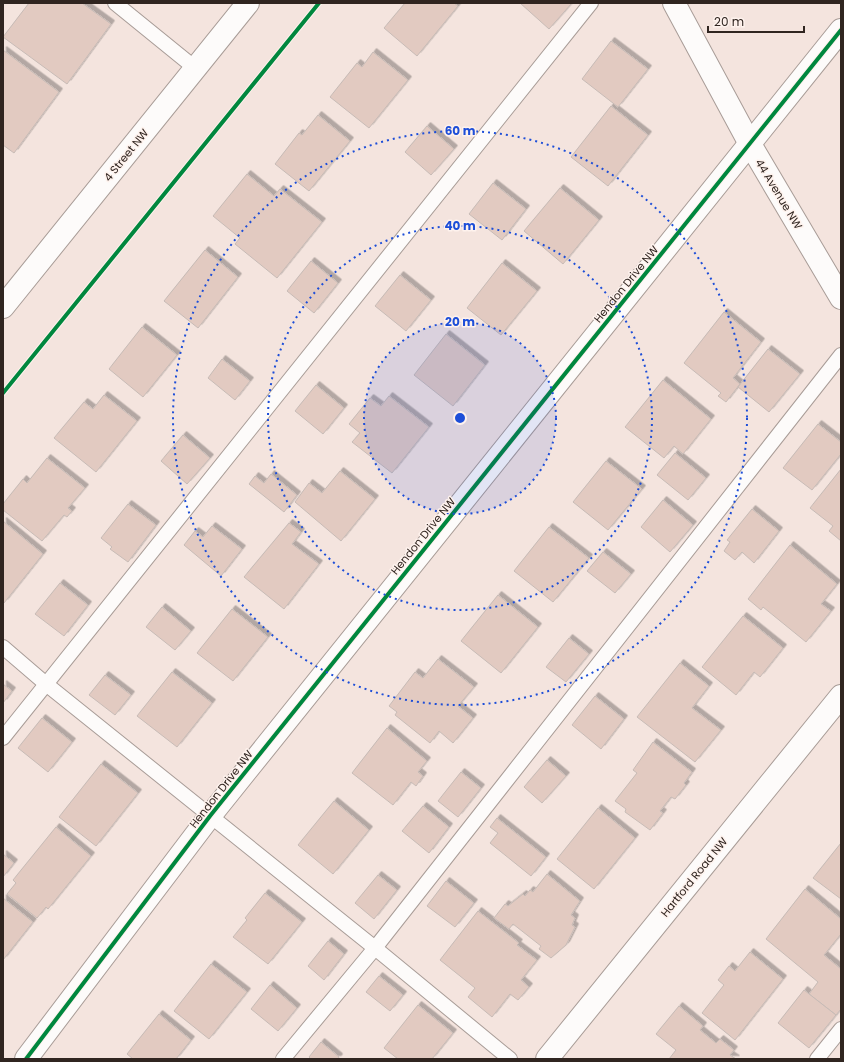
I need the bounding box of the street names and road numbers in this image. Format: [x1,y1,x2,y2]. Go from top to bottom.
street label: 4 Street NW [100,125,152,185]
street label: 44 Avenue NW [752,156,806,232]
street label: Hendon Drive NW [590,242,662,326]
street label: Hendon Drive NW [387,494,459,578]
street label: Hendon Drive NW [185,746,257,831]
street label: Hartford Road NW [657,834,731,920]

